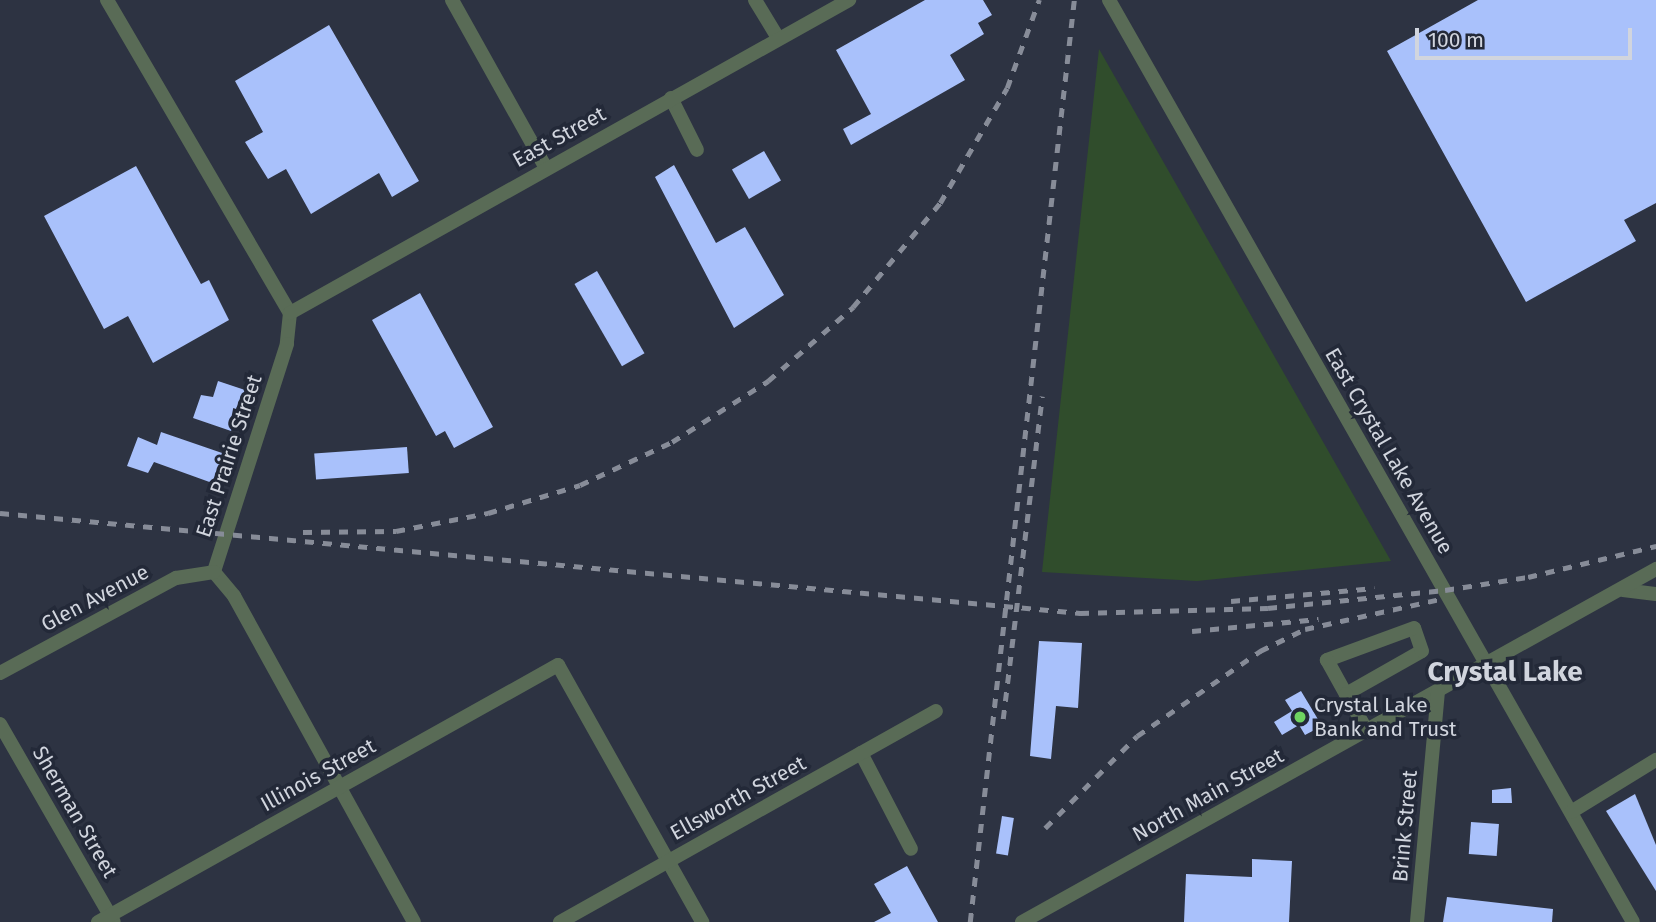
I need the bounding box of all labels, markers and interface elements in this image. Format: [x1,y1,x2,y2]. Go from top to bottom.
scale bar [1418,14,1635,58]
text: 100 m [1428,27,1484,53]
street label: East Street [508,101,610,173]
street label: East Crystal Lake Avenue [1320,343,1458,559]
street label: East Prairie Street [191,371,267,541]
street label: Glen Avenue [37,559,153,637]
district label: Crystal Lake [1427,655,1583,689]
place label: Crystal Lake Bank and Trust [1314,692,1457,742]
marker: Crystal Lake Bank and Trust [1292,709,1308,725]
street label: Illinois Street [256,733,380,817]
street label: Sherman Street [27,742,123,882]
street label: North Main Street [1128,743,1288,847]
street label: Ellsworth Street [666,750,810,846]
street label: Brink Street [1388,769,1422,883]

